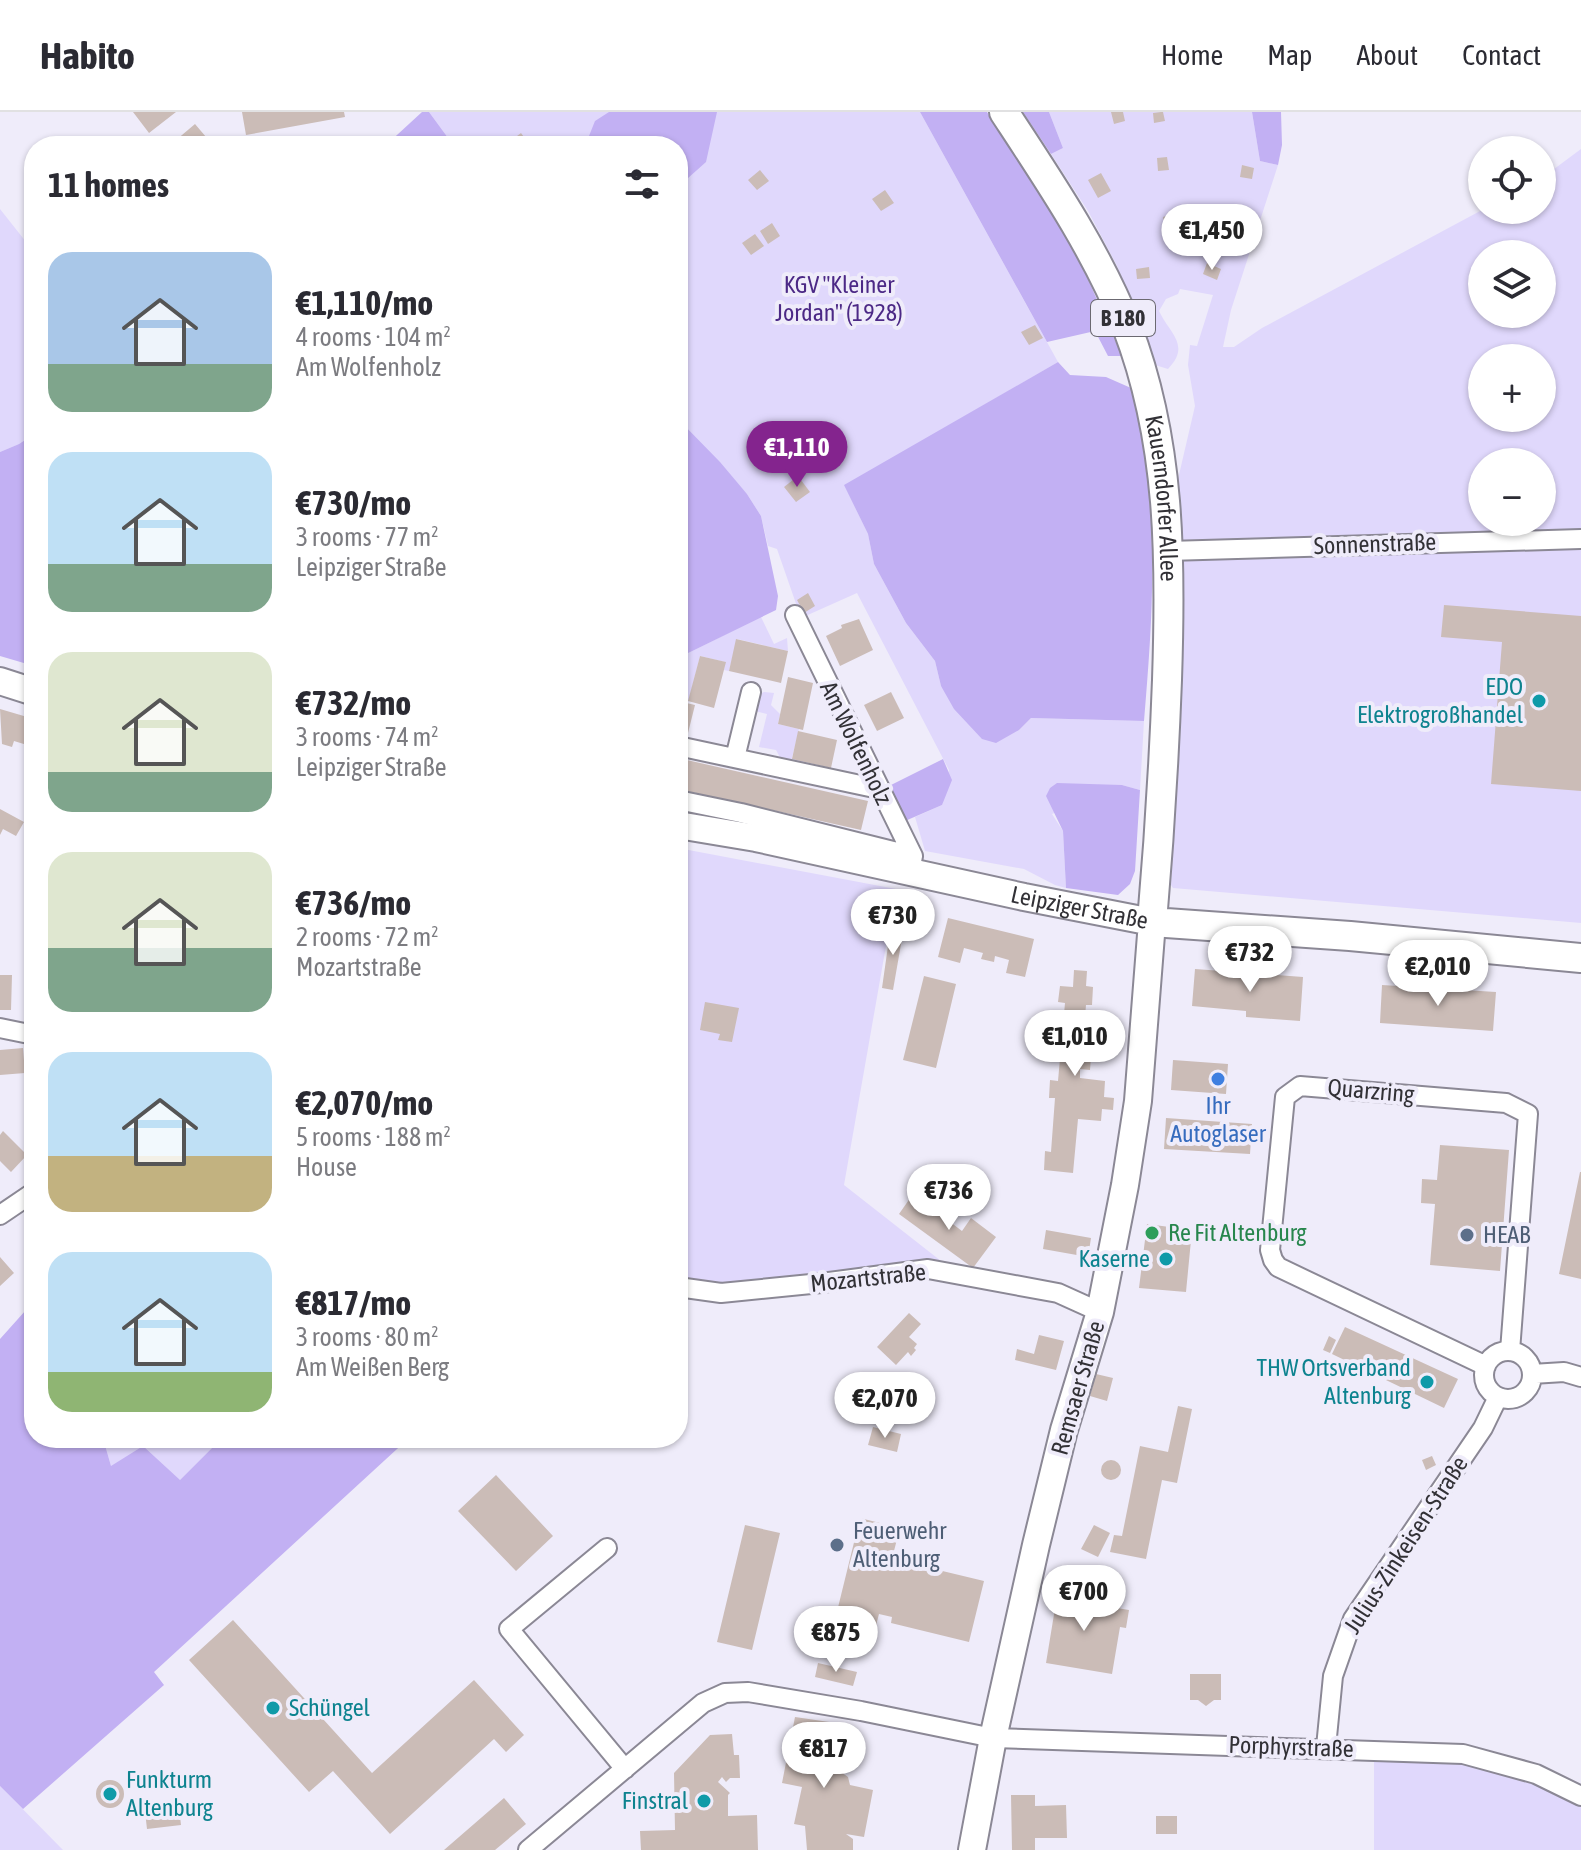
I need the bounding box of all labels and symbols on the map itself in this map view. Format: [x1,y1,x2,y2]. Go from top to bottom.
pin: €1,450 [1147,204,1277,272]
park label: KGV "Kleiner Jordan" (1928) [775,271,903,326]
road number: B 180 [1091,300,1155,336]
street label: Kauerndorfer Allee [1140,413,1183,582]
pin: €1,110 [732,421,862,489]
street label: Sonnenstraße [1313,528,1437,559]
place label: EDO Elektrogroßhandel [1357,673,1524,728]
street label: Am Wolfenholz [815,677,898,809]
marker: EDO Elektrogroßhandel [1530,692,1548,710]
street label: Leipziger Straße [1008,881,1150,934]
pin: €730 [846,889,940,957]
pin: €732 [1203,926,1297,994]
pin: €2,010 [1373,940,1503,1008]
pin: €1,010 [1010,1010,1140,1078]
marker: Ihr Autoglaser [1209,1070,1227,1088]
street label: Quarzring [1327,1073,1416,1108]
place label: Ihr Autoglaser [1170,1092,1267,1147]
pin: €736 [902,1164,996,1232]
place label: Re Fit Altenburg [1168,1219,1307,1246]
place label: HEAB [1483,1221,1531,1248]
marker: Re Fit Altenburg [1143,1224,1161,1242]
marker: HEAB [1458,1226,1476,1244]
place label: Kaserne [1079,1245,1150,1272]
marker: Kaserne [1157,1250,1175,1268]
street label: Mozartstraße [809,1258,927,1297]
street label: Remsaer Straße [1046,1318,1110,1458]
place label: THW Ortsverband Altenburg [1256,1354,1412,1409]
pin: €2,070 [820,1372,950,1440]
marker: THW Ortsverband Altenburg [1418,1373,1436,1391]
street label: Julius-Zinkeisen-Straße [1338,1451,1473,1638]
place label: Feuerwehr Altenburg [853,1517,947,1572]
marker: Feuerwehr Altenburg [828,1536,846,1554]
pin: €700 [1037,1565,1131,1633]
pin: €875 [789,1606,883,1674]
place label: Schüngel [289,1694,371,1721]
marker: Schüngel [264,1699,282,1717]
pin: €817 [777,1722,871,1790]
street label: Porphyrstraße [1228,1731,1354,1762]
place label: Funkturm Altenburg [126,1766,214,1821]
marker: Funkturm Altenburg [101,1785,119,1803]
place label: Finstral [622,1787,689,1814]
marker: Finstral [695,1792,713,1810]

